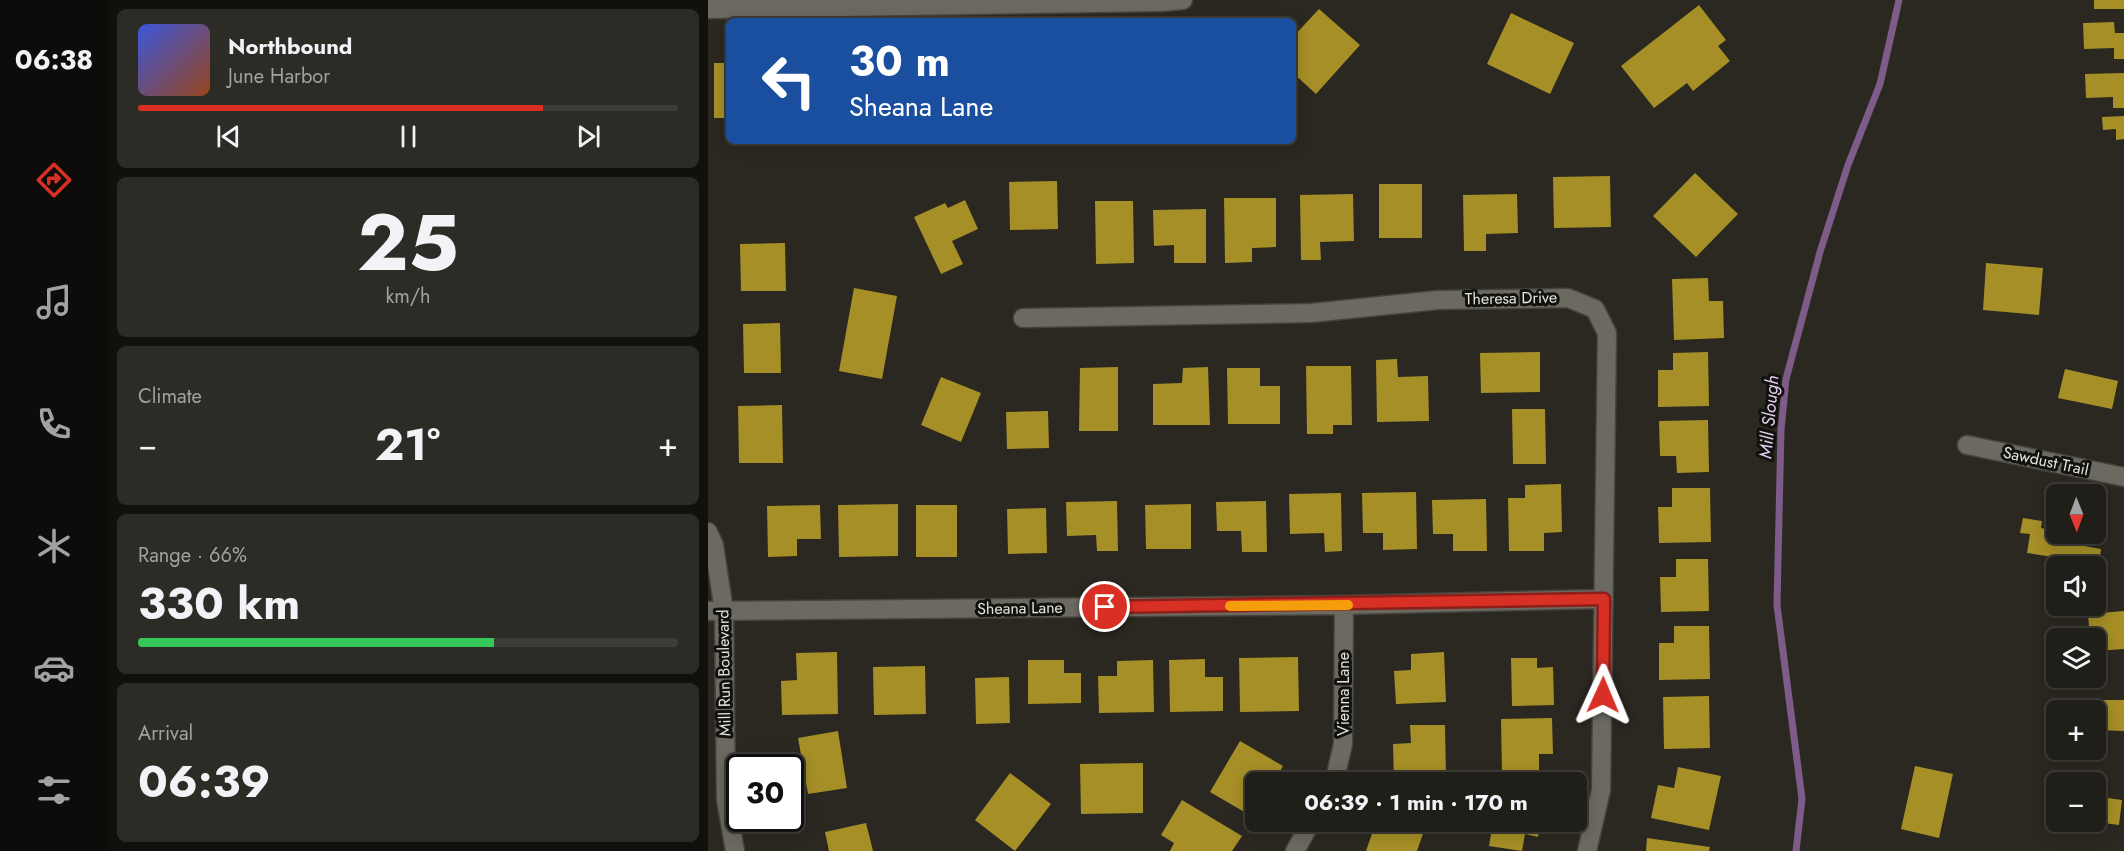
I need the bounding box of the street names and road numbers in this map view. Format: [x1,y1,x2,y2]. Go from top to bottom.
street label: Theresa Drive [1465,286,1557,310]
street label: Sawdust Trail [2001,441,2091,481]
street label: Sheana Lane [977,596,1063,620]
street label: Mill Run Boulevard [711,609,737,737]
street label: Vienna Lane [1332,652,1355,736]

